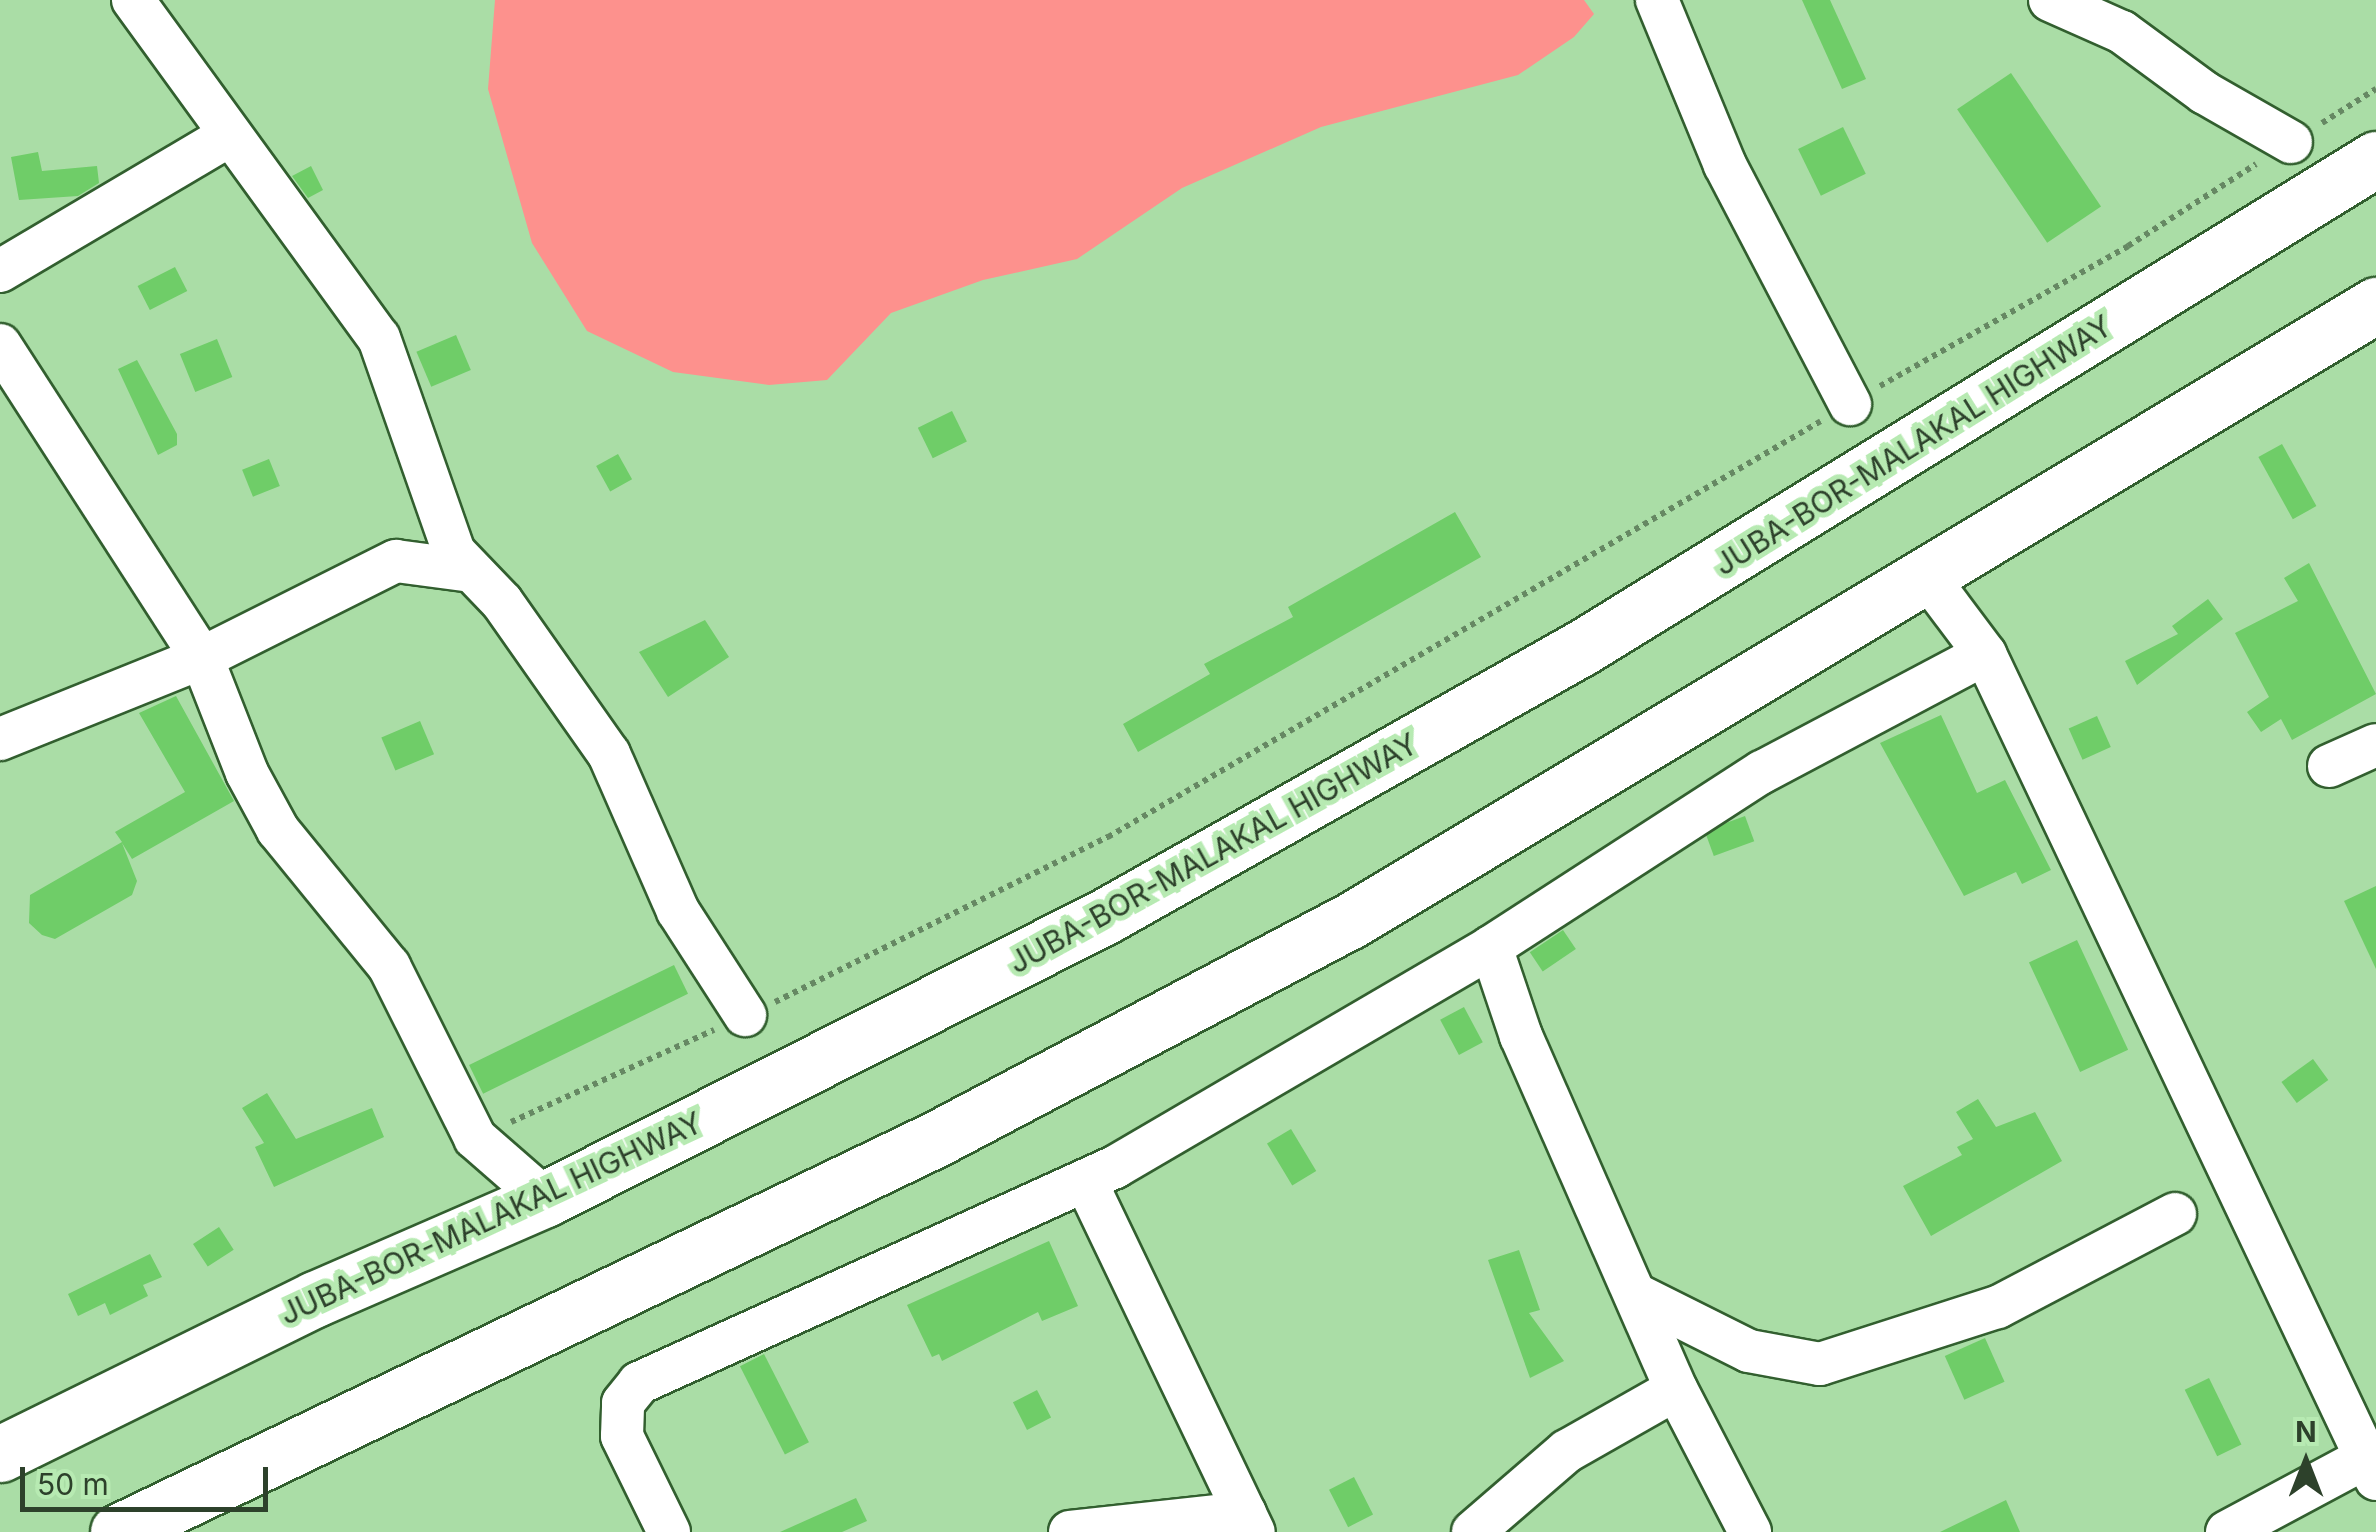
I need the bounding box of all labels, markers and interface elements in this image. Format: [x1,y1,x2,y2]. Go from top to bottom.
street label: JUBA-BOR-MALAKAL HIGHWAY [1708,307,2118,583]
street label: JUBA-BOR-MALAKAL HIGHWAY [1002,725,1424,981]
street label: JUBA-BOR-MALAKAL HIGHWAY [274,1104,708,1332]
north arrow [2256,1412,2356,1512]
text: N [2295,1415,2317,1449]
scale bar [25,1447,272,1509]
text: 50 m [37,1466,109,1502]

